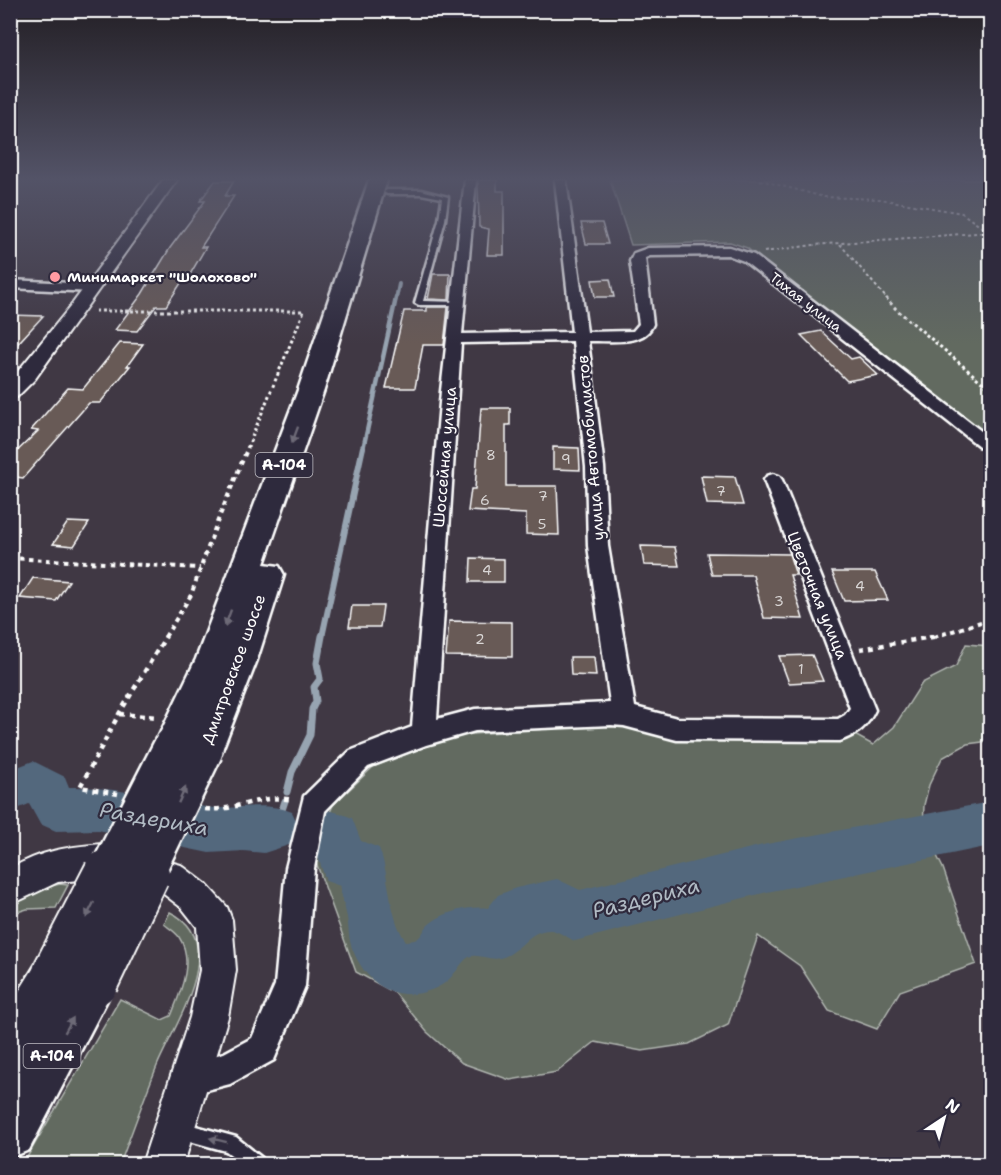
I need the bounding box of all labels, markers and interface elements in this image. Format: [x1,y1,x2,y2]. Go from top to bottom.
place label: Минимаркет "Шолохово" [67,268,257,286]
street label: Тихая улица [766,268,846,336]
marker: Минимаркет "Шолохово" [48,270,62,284]
street label: улица Автомобилистов [572,354,609,542]
street label: Шоссейная улица [428,386,461,528]
one-way arrow [289,426,299,444]
house number: 8 [486,446,496,464]
house number: 9 [561,450,571,468]
road number: А-104 [256,453,312,477]
house number: 7 [716,482,726,500]
house number: 7 [538,487,548,505]
house number: 6 [480,491,490,509]
house number: 5 [538,515,546,533]
street label: Цветочная улица [782,528,853,662]
house number: 4 [482,561,492,579]
house number: 4 [855,577,865,595]
street label: Дмитровское шоссе [197,591,270,747]
house number: 3 [774,592,784,610]
one-way arrow [223,609,233,627]
house number: 2 [475,630,485,648]
house number: 1 [798,660,804,678]
one-way arrow [177,787,186,804]
water label: Раздериха [98,796,210,842]
water label: Раздериха [589,871,703,925]
one-way arrow [85,901,95,918]
one-way arrow [64,1016,74,1033]
road number: А-104 [23,1044,80,1068]
north arrow [914,1088,974,1148]
text: N [941,1094,964,1118]
one-way arrow [209,1135,227,1145]

